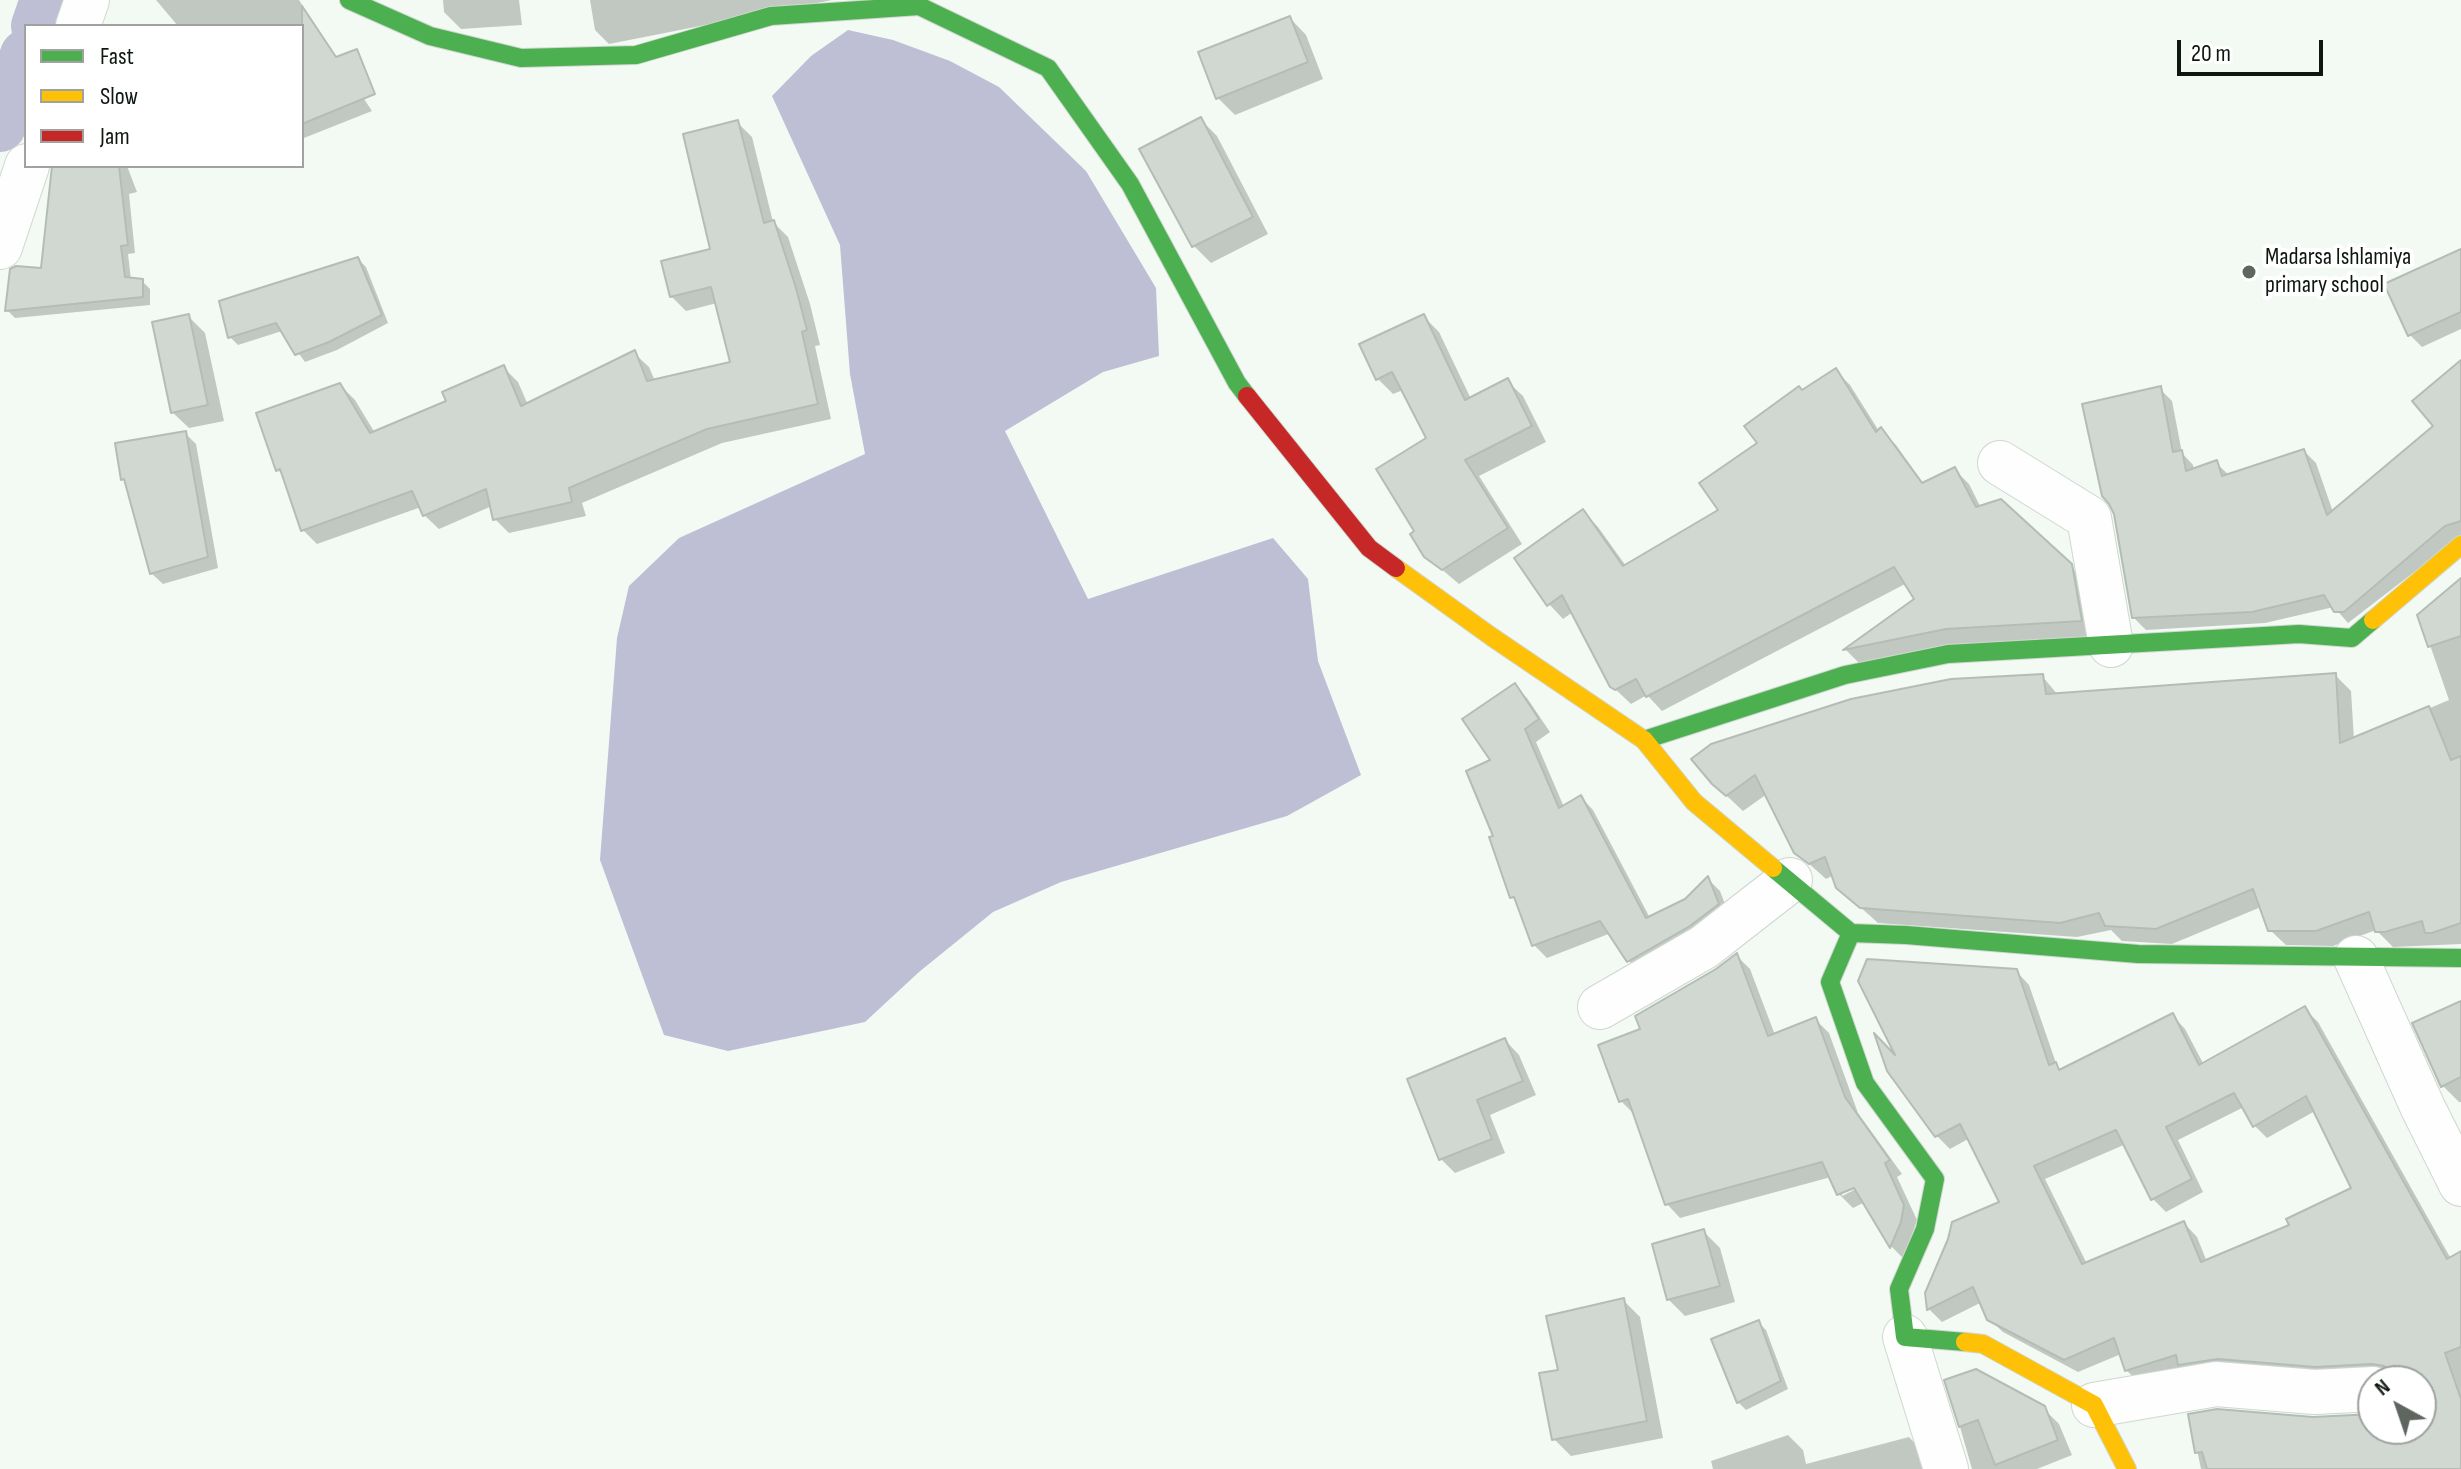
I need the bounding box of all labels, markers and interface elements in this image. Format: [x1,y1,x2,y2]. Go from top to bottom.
legend [24,24,304,168]
scale bar [2181,24,2327,74]
text: 20 m [2191,39,2231,68]
text: Fast [100,42,134,71]
text: Slow [100,82,138,111]
text: Jam [100,122,130,151]
place label: Madarsa Ishlamiya primary school [2265,244,2411,300]
marker: Madarsa Ishlamiya primary school [2240,263,2258,281]
north arrow [2357,1365,2437,1445]
text: N [2369,1374,2396,1402]

